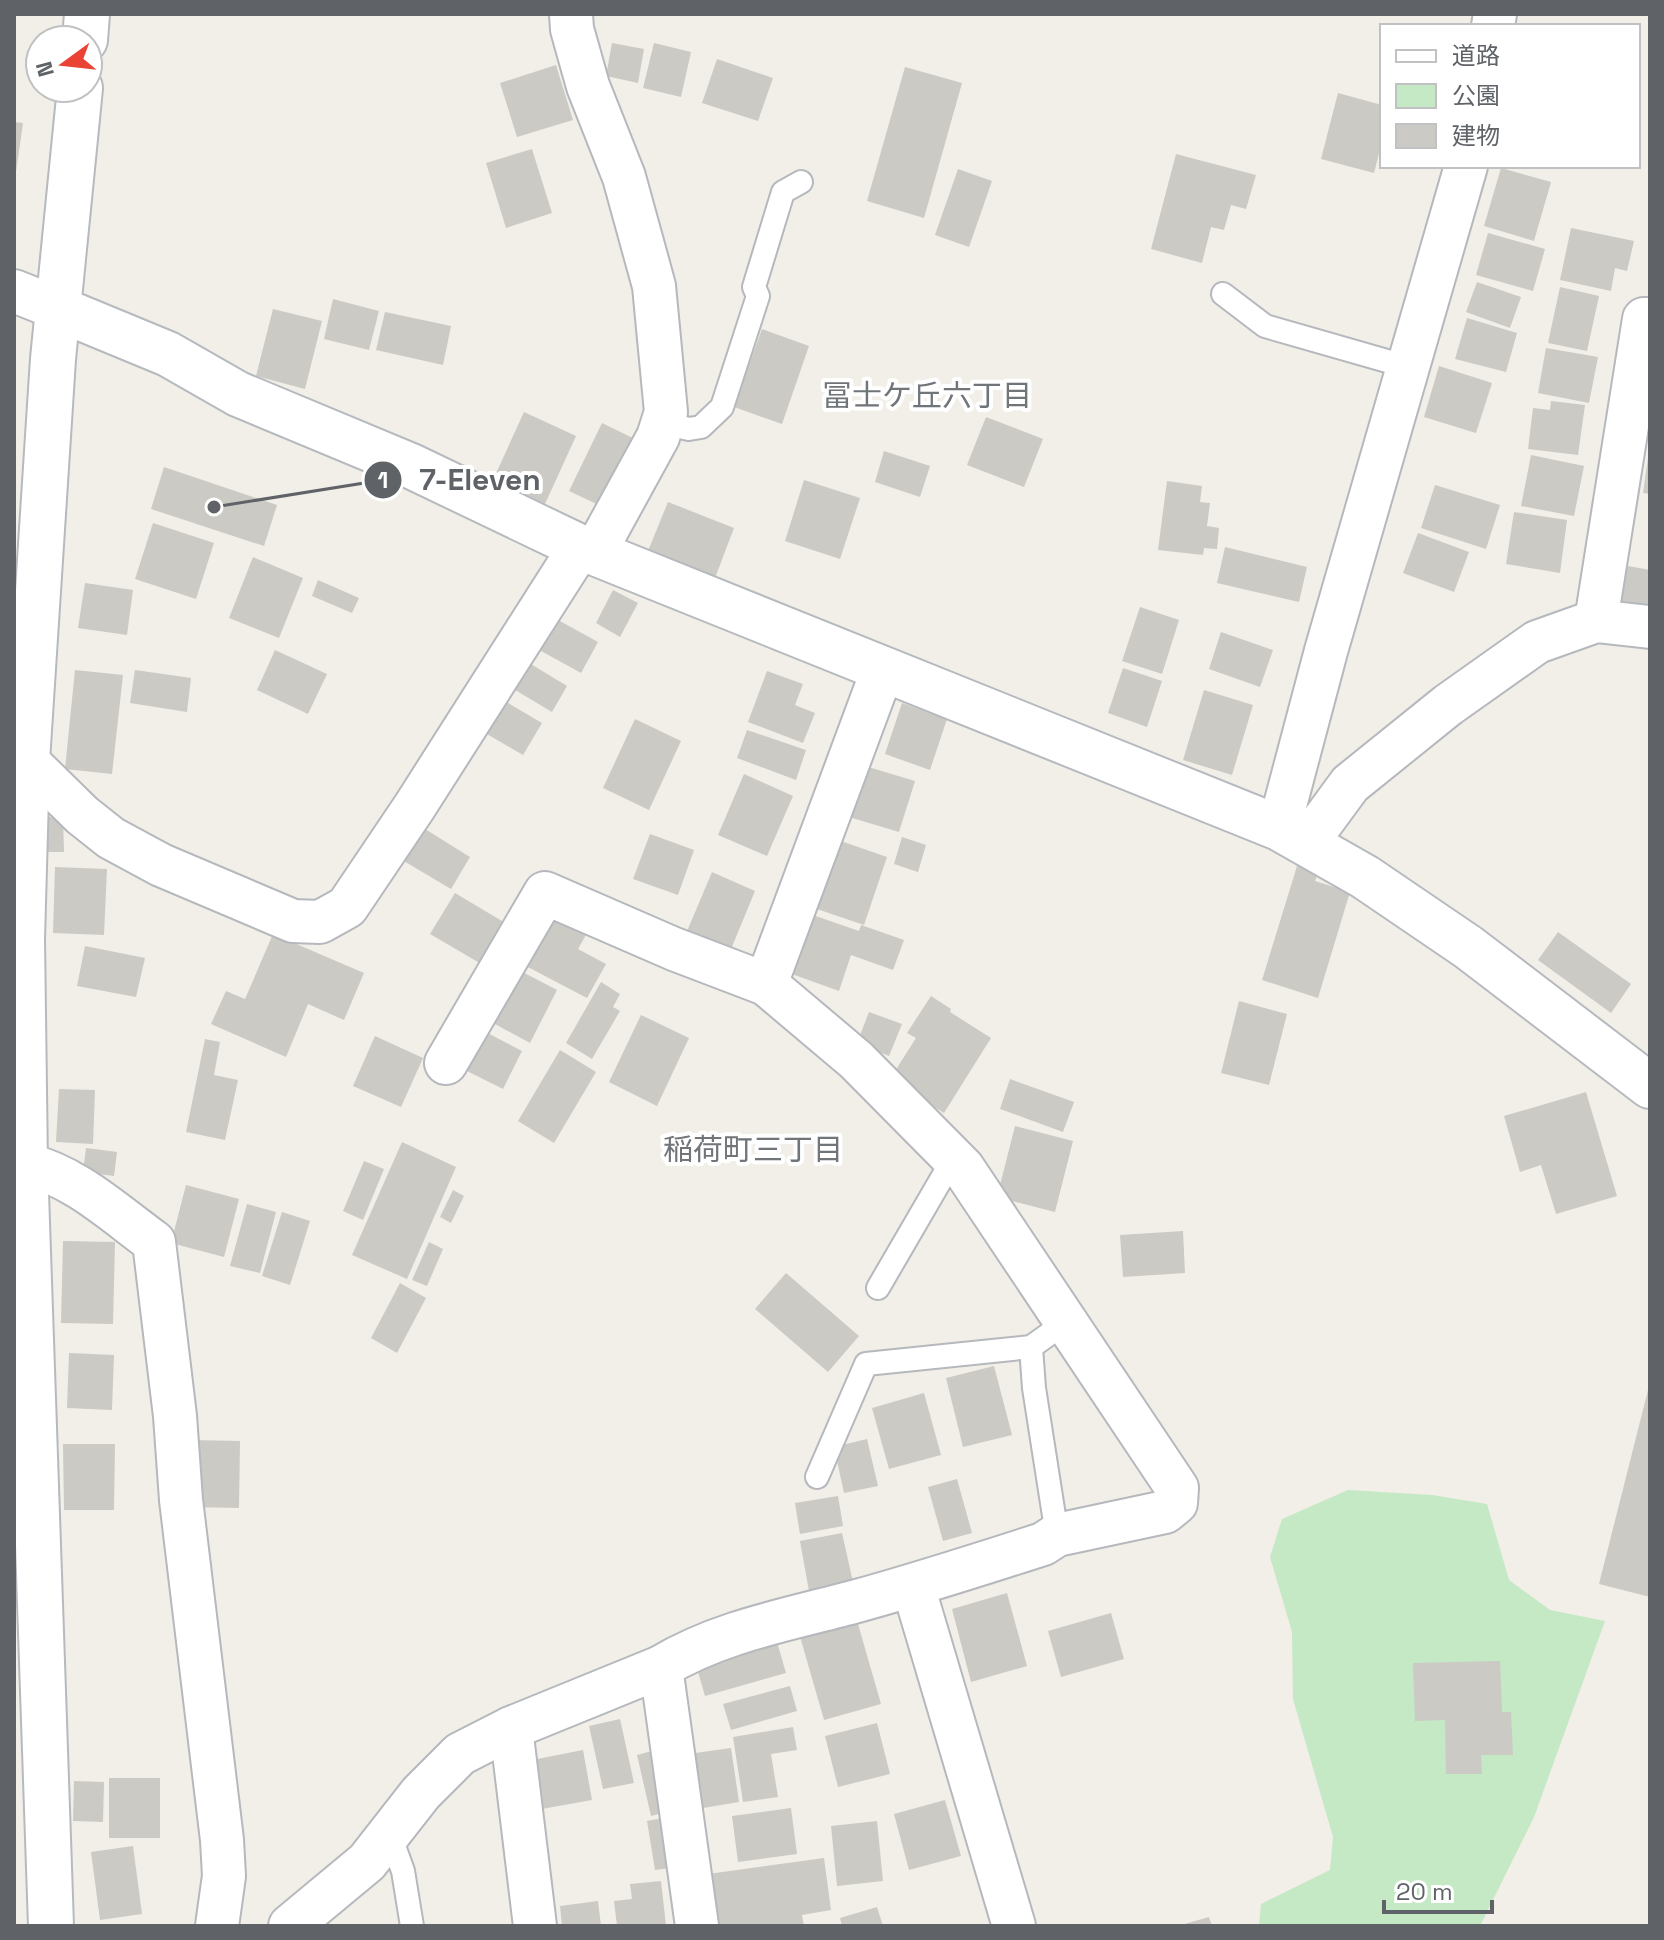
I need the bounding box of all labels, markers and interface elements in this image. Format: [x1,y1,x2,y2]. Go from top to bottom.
north arrow [24,24,104,104]
legend [1380,24,1640,168]
text: 道路 [1452,40,1500,71]
text: N [29,58,60,80]
text: 公園 [1452,80,1500,111]
text: 建物 [1452,120,1500,151]
district label: 冨士ケ丘六丁目 [822,376,1032,415]
callout: 7-Eleven [363,453,557,507]
text: 7-Eleven [419,460,541,499]
text: 1 [378,464,388,495]
district label: 稲荷町三丁目 [663,1130,843,1169]
scale bar [1384,1864,1492,1914]
text: 20 m [1396,1876,1453,1907]

